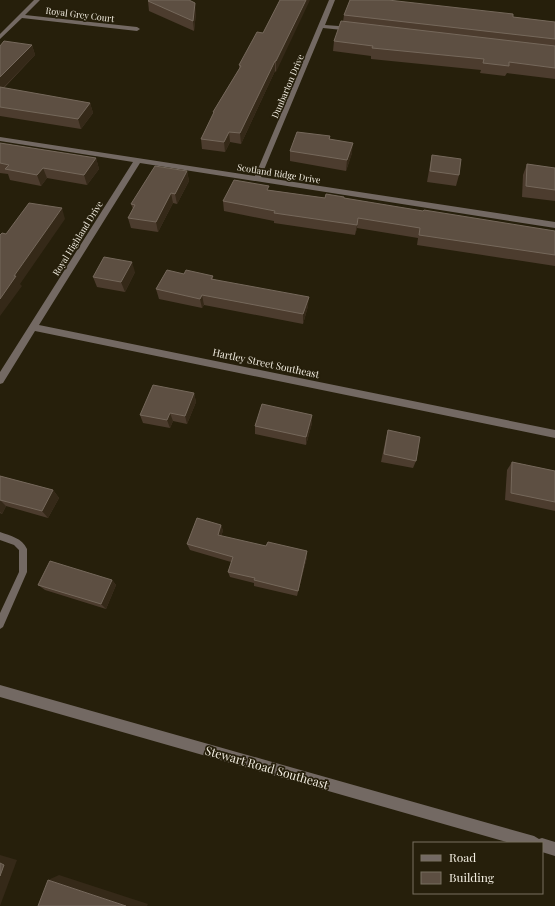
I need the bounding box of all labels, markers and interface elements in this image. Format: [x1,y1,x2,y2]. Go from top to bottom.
street label: Royal Grey Court [45,4,116,24]
street label: Dunbarton Drive [268,52,306,120]
street label: Scotland Ridge Drive [236,160,322,186]
street label: Royal Highland Drive [49,198,105,278]
street label: Hartley Street Southeast [211,345,321,381]
street label: Stewart Road Southeast [203,742,331,792]
legend [413,842,543,894]
text: Road [449,849,476,865]
text: Building [449,869,495,885]

